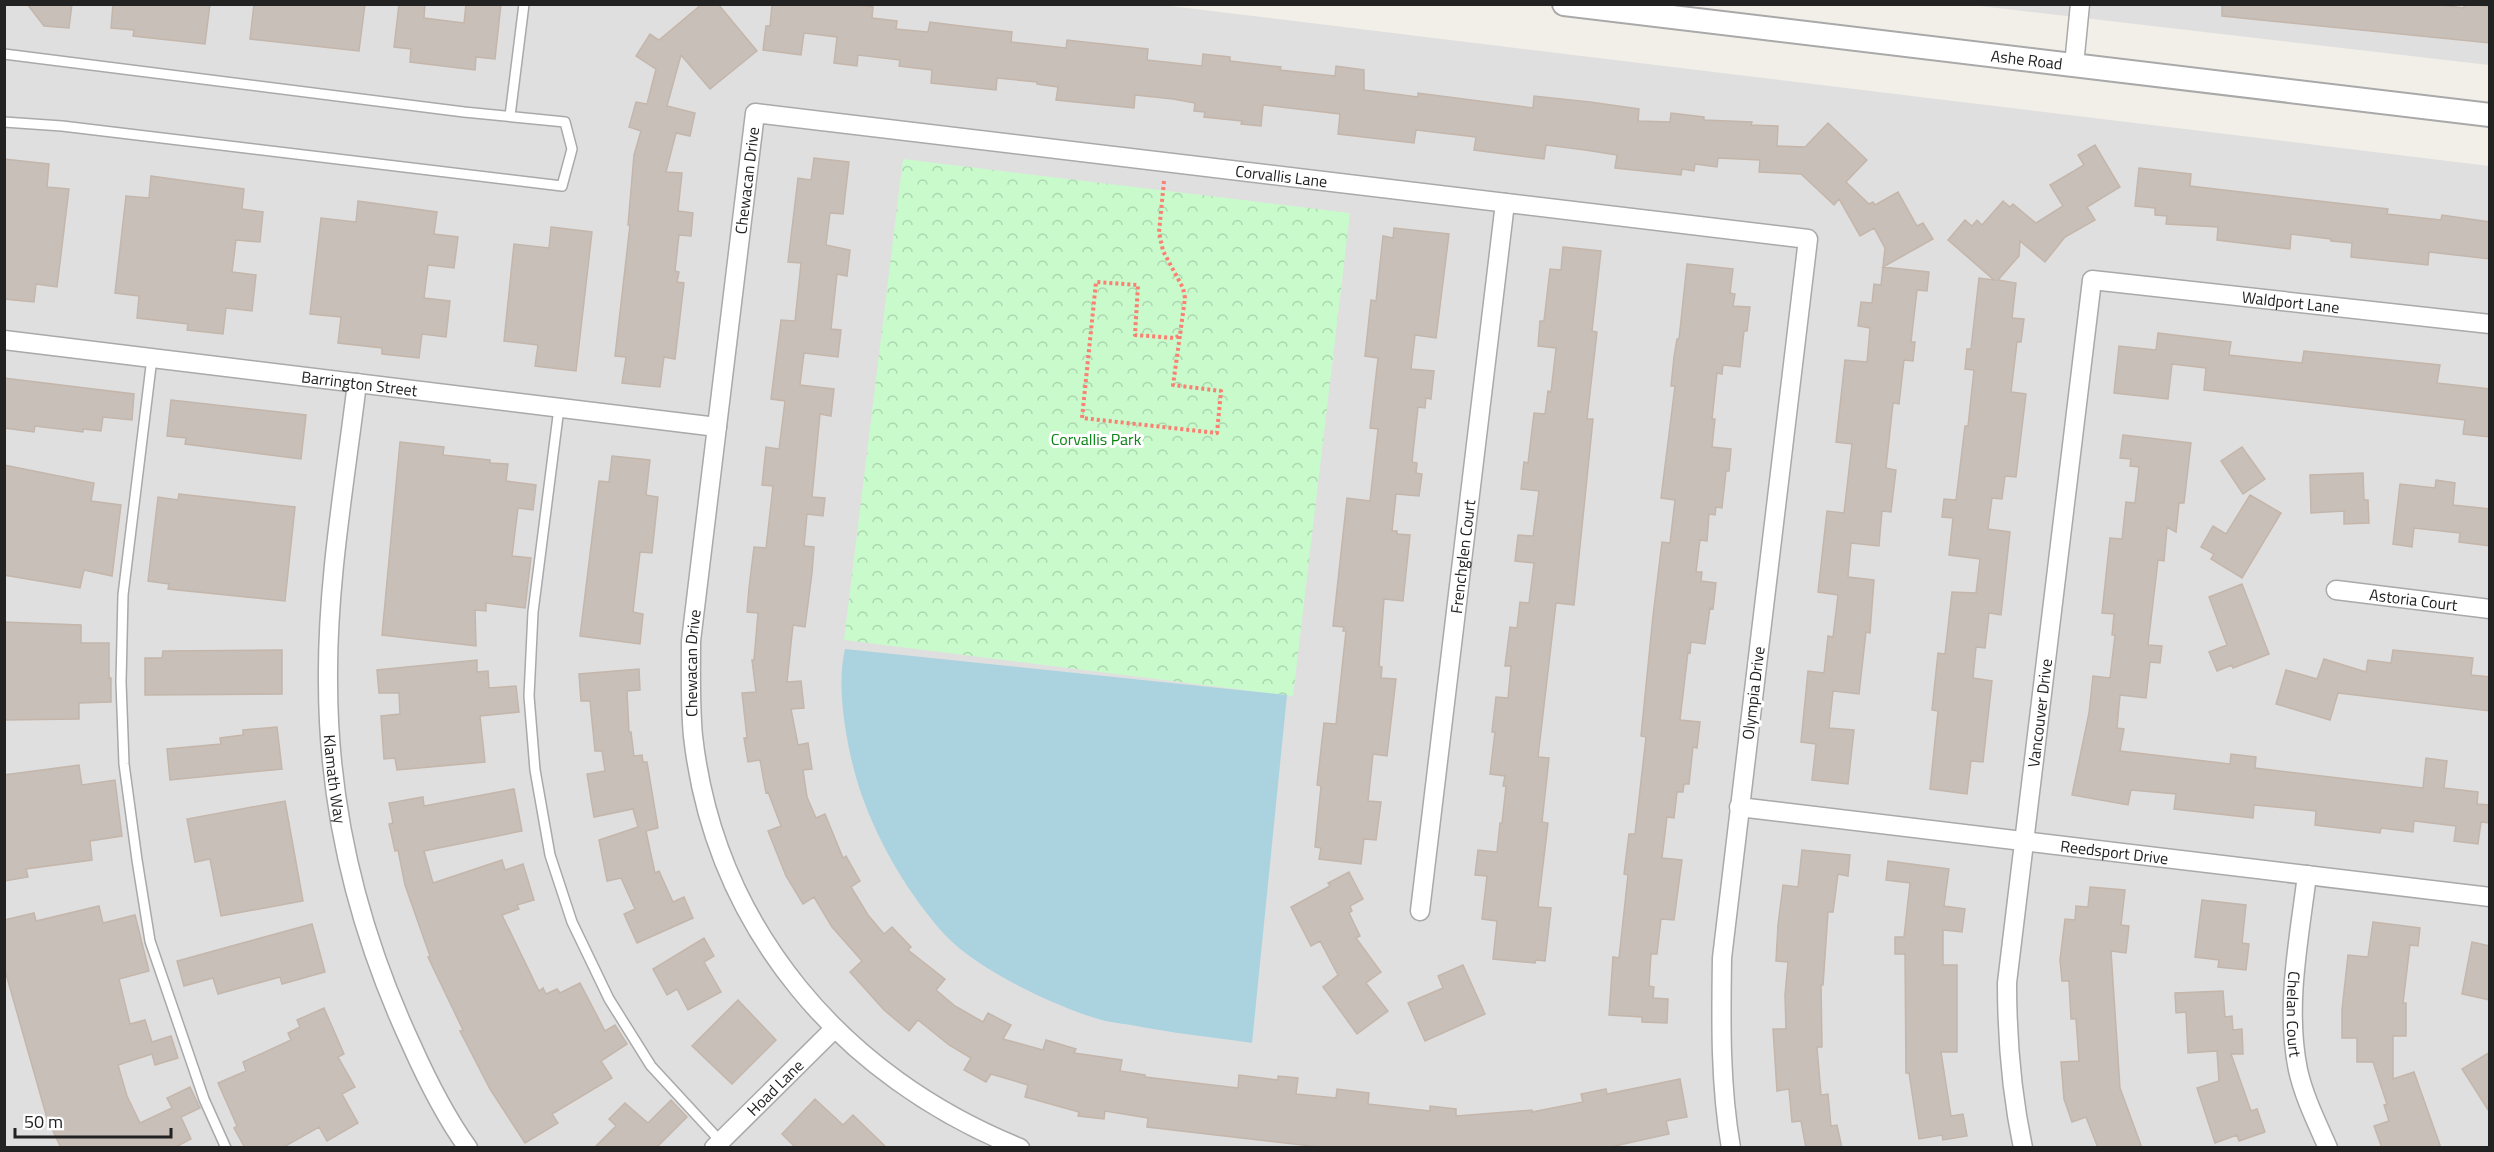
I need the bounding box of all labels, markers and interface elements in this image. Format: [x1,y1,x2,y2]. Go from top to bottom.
street label: Ashe Road [1990,43,2064,76]
street label: Chewacan Drive [728,126,765,235]
street label: Corvallis Lane [1234,159,1329,193]
street label: Waldport Lane [2241,285,2341,319]
street label: Barrington Street [300,364,419,402]
park label: Corvallis Park [1051,427,1142,451]
street label: Frenchglen Court [1444,498,1481,615]
street label: Astoria Court [2368,582,2459,617]
street label: Chewacan Drive [679,608,707,717]
street label: Olympia Drive [1735,645,1771,741]
street label: Vancouver Drive [2021,657,2058,769]
street label: Klamath Way [318,734,353,826]
street label: Reedsport Drive [2059,834,2170,870]
street label: Chelan Court [2281,970,2308,1059]
street label: Hoad Lane [741,1054,809,1121]
scale bar [15,1101,171,1139]
text: 50 m [24,1108,63,1135]

